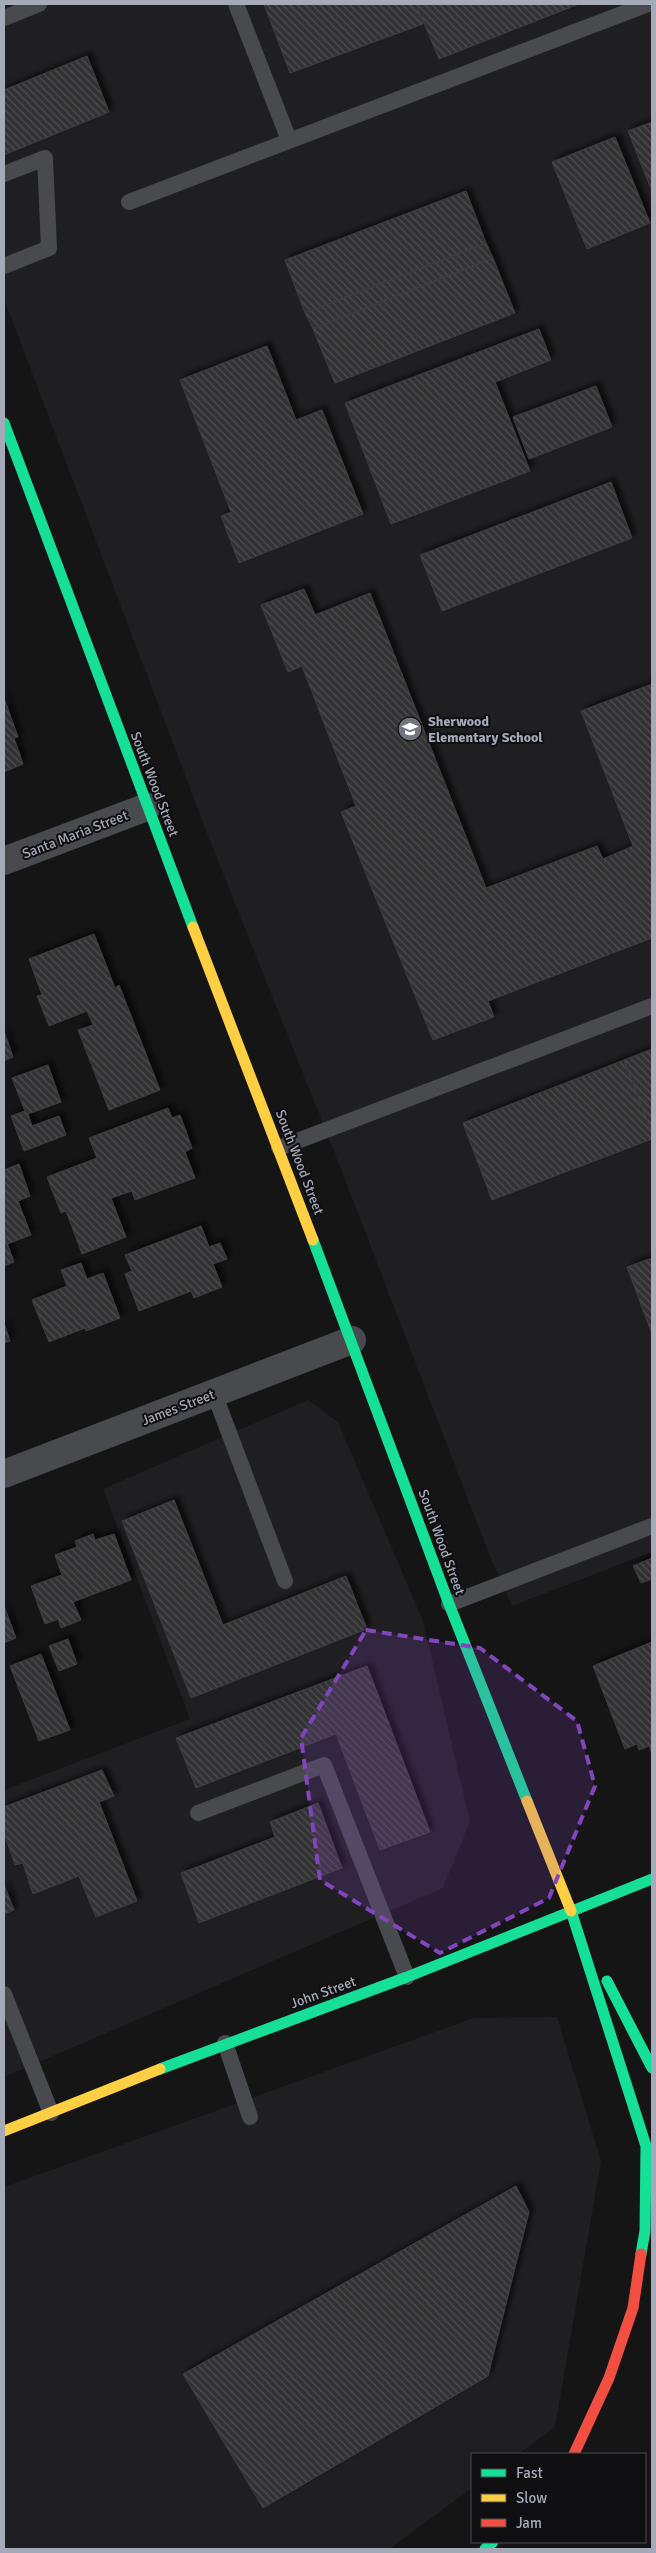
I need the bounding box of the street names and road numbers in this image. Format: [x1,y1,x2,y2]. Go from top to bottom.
street label: South Wood Street [127,729,182,839]
street label: Santa Maria Street [20,806,131,862]
street label: South Wood Street [272,1107,327,1217]
street label: James Street [139,1386,217,1429]
street label: South Wood Street [415,1487,469,1597]
street label: John Street [288,1973,358,2012]

